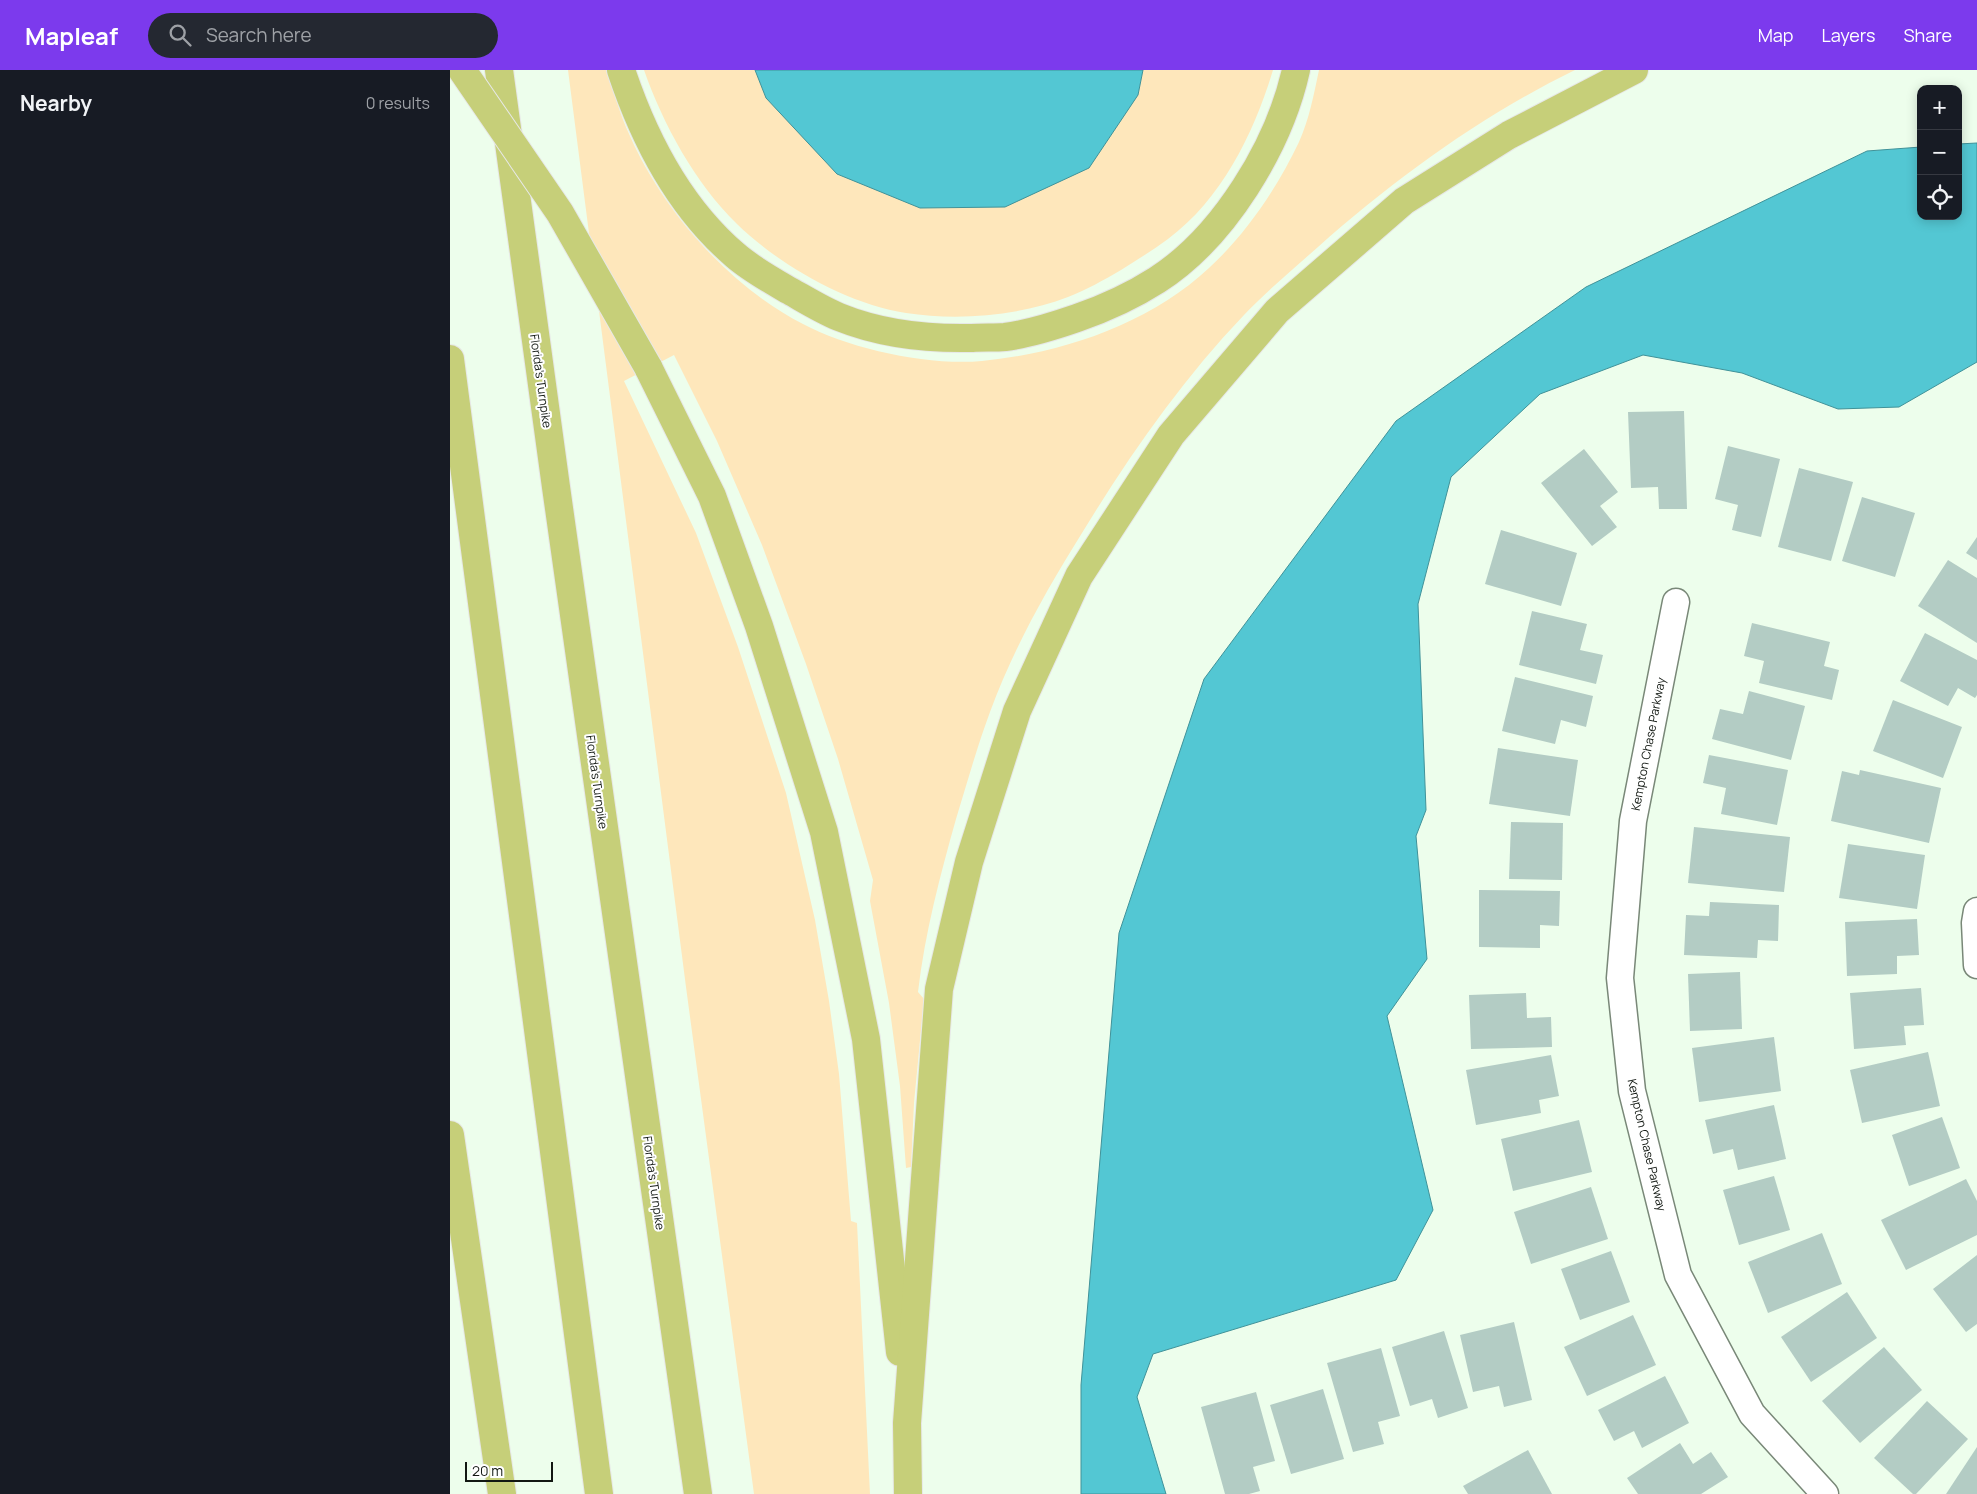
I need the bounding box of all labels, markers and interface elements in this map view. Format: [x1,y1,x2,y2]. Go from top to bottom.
search box [148,13,498,58]
text: Mapleaf [25,19,118,52]
icon: search [166,21,194,49]
text: Search here [206,22,312,48]
text: Map [1758,23,1793,47]
text: Layers [1821,23,1875,47]
text: Share [1903,23,1952,47]
map controls [1917,85,1962,220]
button: + [1917,85,1962,130]
text: Nearby [20,89,92,117]
text: 0 results [366,92,430,114]
button: − [1917,130,1962,175]
button: locate [1917,175,1962,220]
street label: Florida's Turnpike [526,333,556,429]
street label: Kempton Chase Parkway [1627,675,1669,812]
street label: Florida's Turnpike [582,734,612,830]
street label: Kempton Chase Parkway [1623,1077,1671,1214]
street label: Florida's Turnpike [639,1135,669,1231]
scale bar [465,1459,552,1482]
text: 20 m [472,1461,503,1480]

